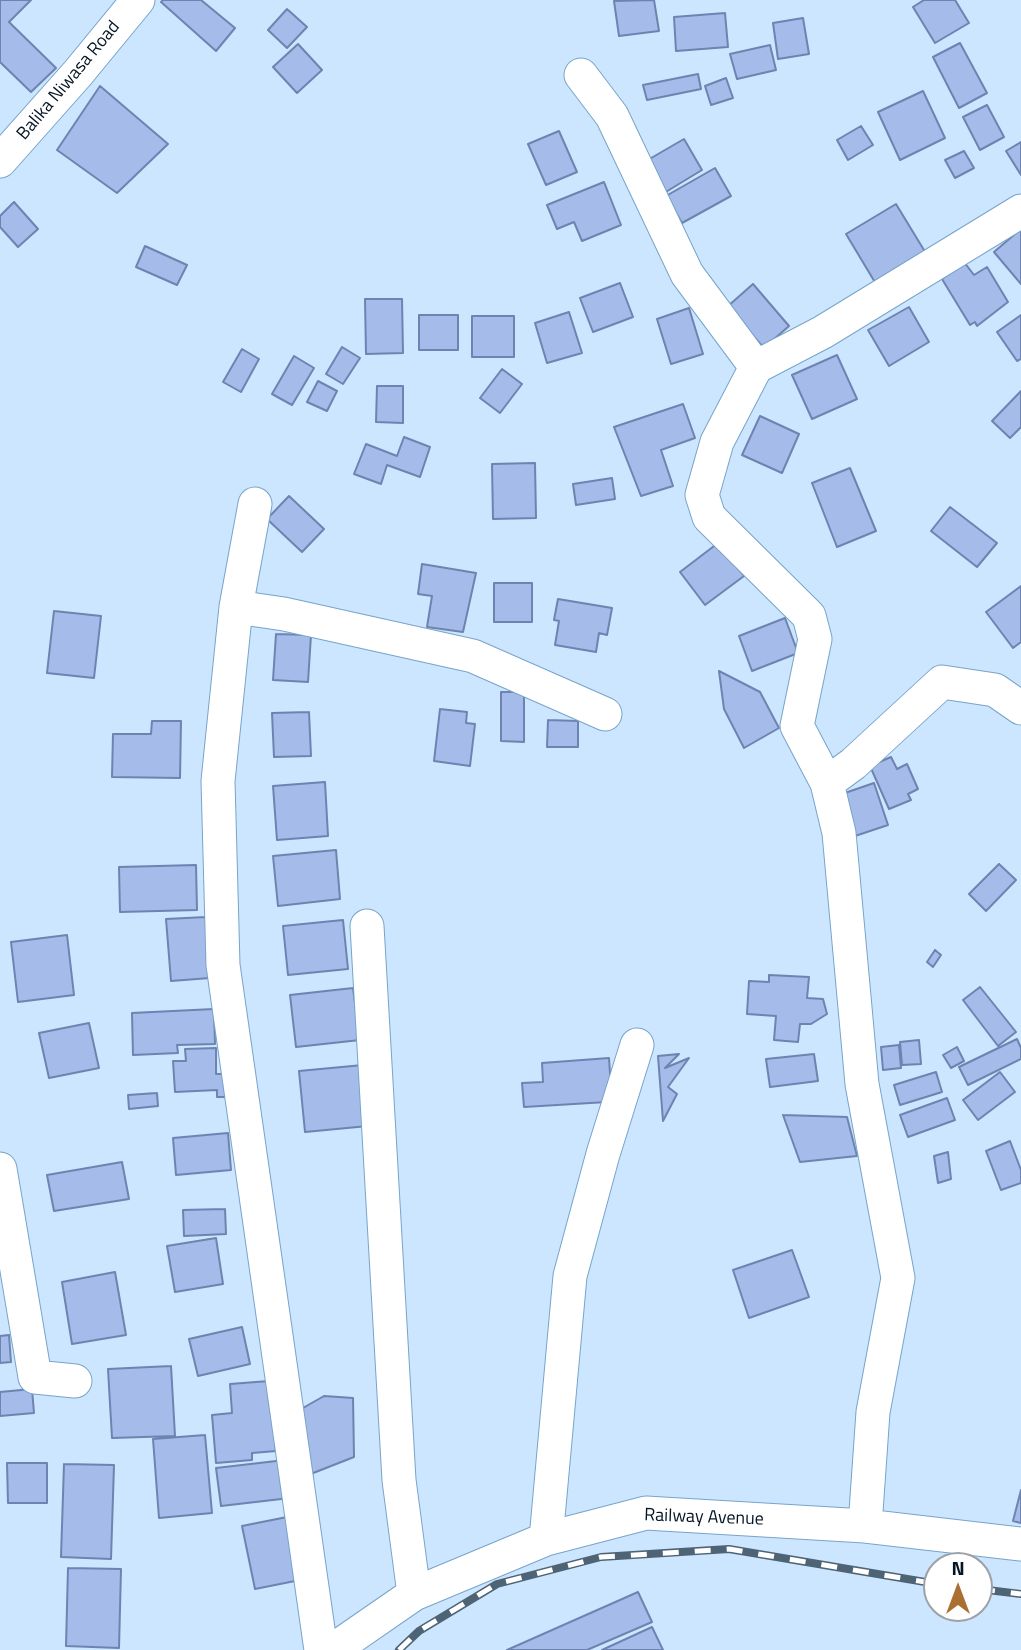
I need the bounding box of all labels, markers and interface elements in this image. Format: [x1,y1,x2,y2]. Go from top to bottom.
street label: Balika Niwasa Road [13,17,125,145]
street label: Railway Avenue [644,1505,764,1531]
north arrow [923,1552,993,1622]
text: N [951,1553,965,1582]

